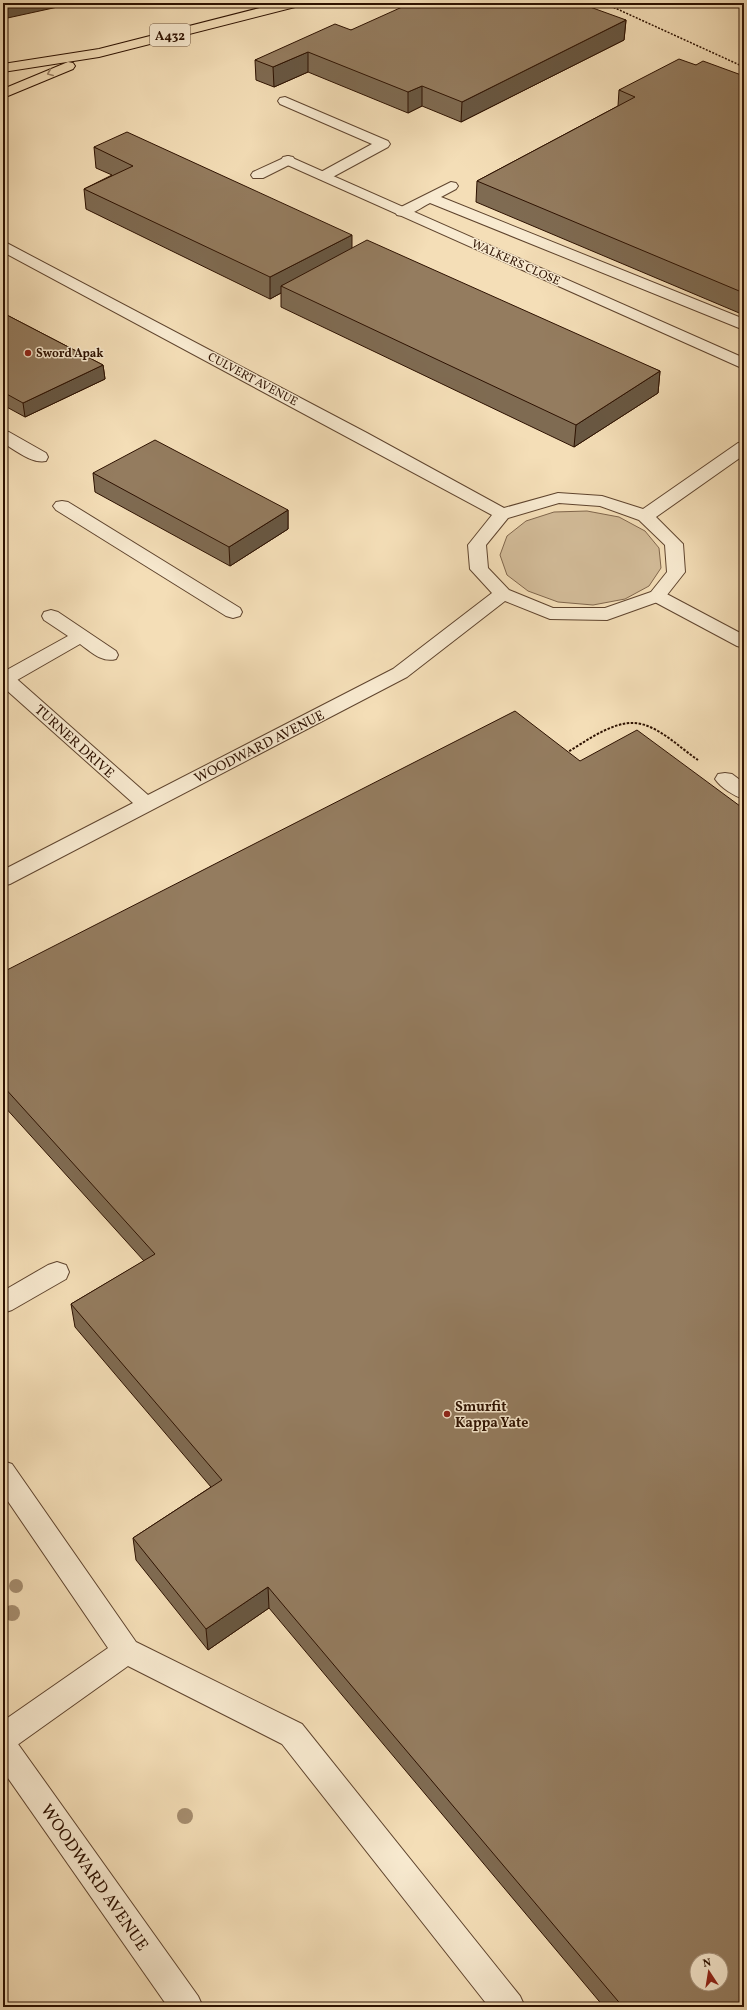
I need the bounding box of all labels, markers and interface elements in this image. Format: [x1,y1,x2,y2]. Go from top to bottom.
road number: A432 [150,24,190,46]
one-way arrow [47,69,54,77]
street label: WALKERS CLOSE [469,236,563,290]
place label: Sword Apak [36,346,104,362]
marker: Sword Apak [23,348,33,358]
street label: CULVERT AVENUE [205,349,300,410]
street label: TURNER DRIVE [30,701,118,783]
street label: WOODWARD AVENUE [191,706,328,788]
place label: Smurfit Kappa Yate [455,1398,528,1433]
marker: Smurfit Kappa Yate [442,1409,452,1419]
street label: WOODWARD AVENUE [34,1800,153,1956]
north arrow [689,1952,729,1992]
text: N [702,1956,713,1972]

